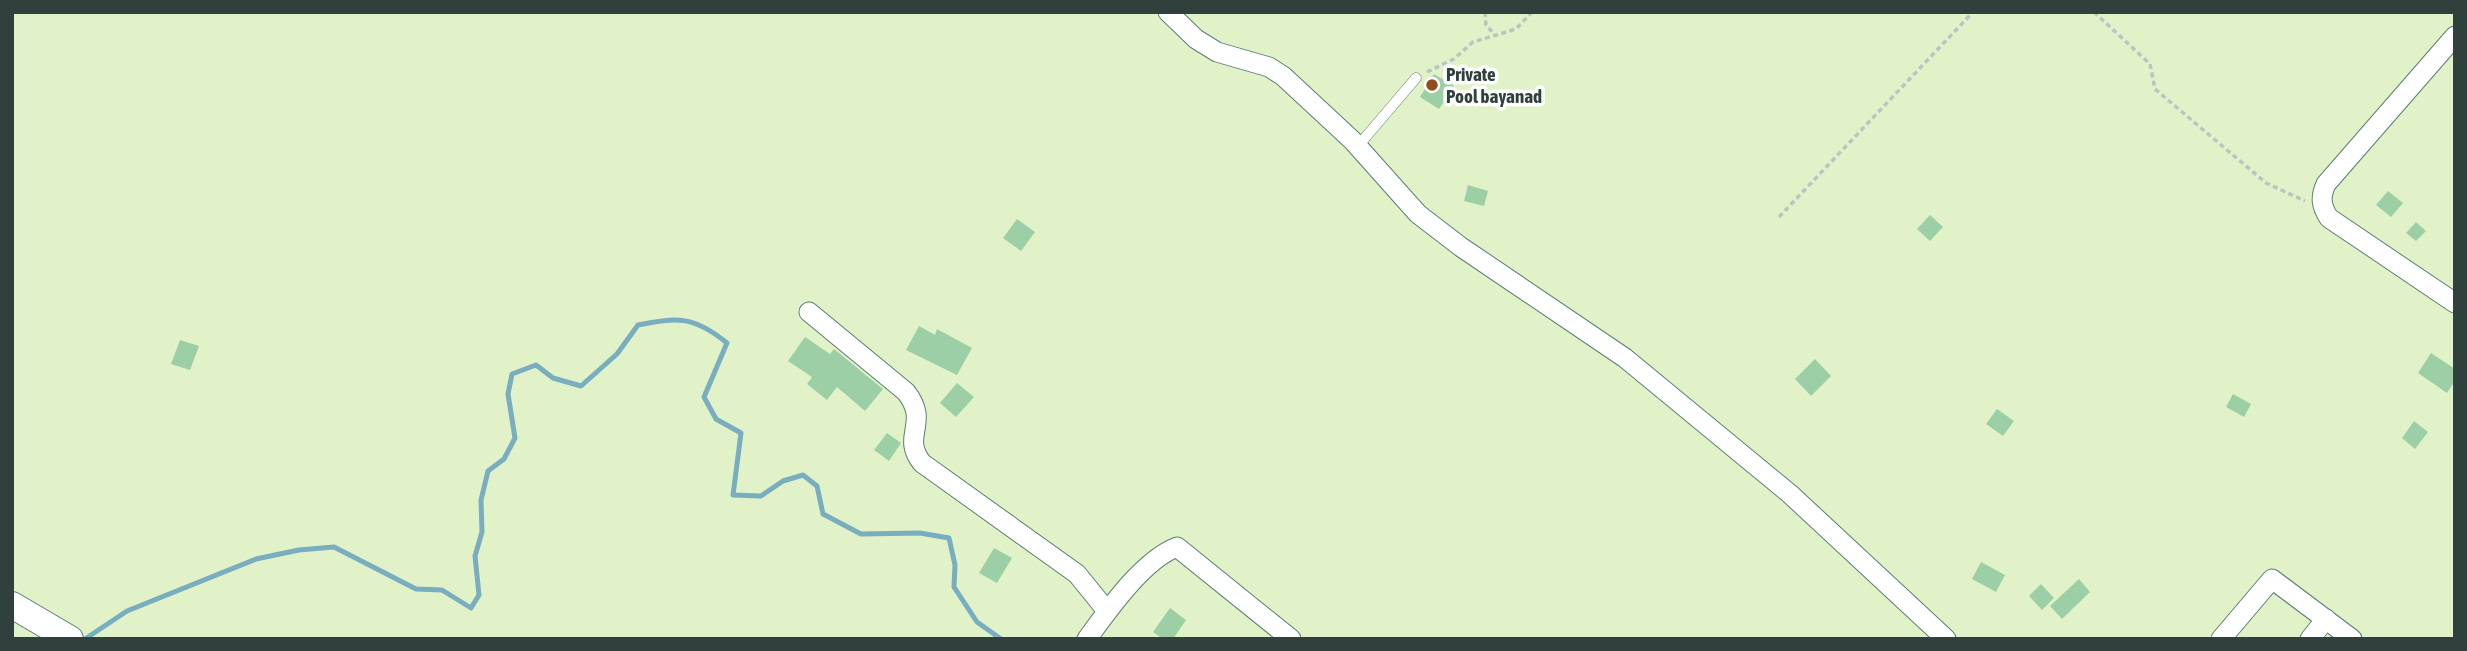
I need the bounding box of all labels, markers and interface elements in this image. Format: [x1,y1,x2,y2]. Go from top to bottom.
place label: Private Pool bayanad [1446,63,1542,107]
marker: Private Pool bayanad [1424,77,1440,93]

